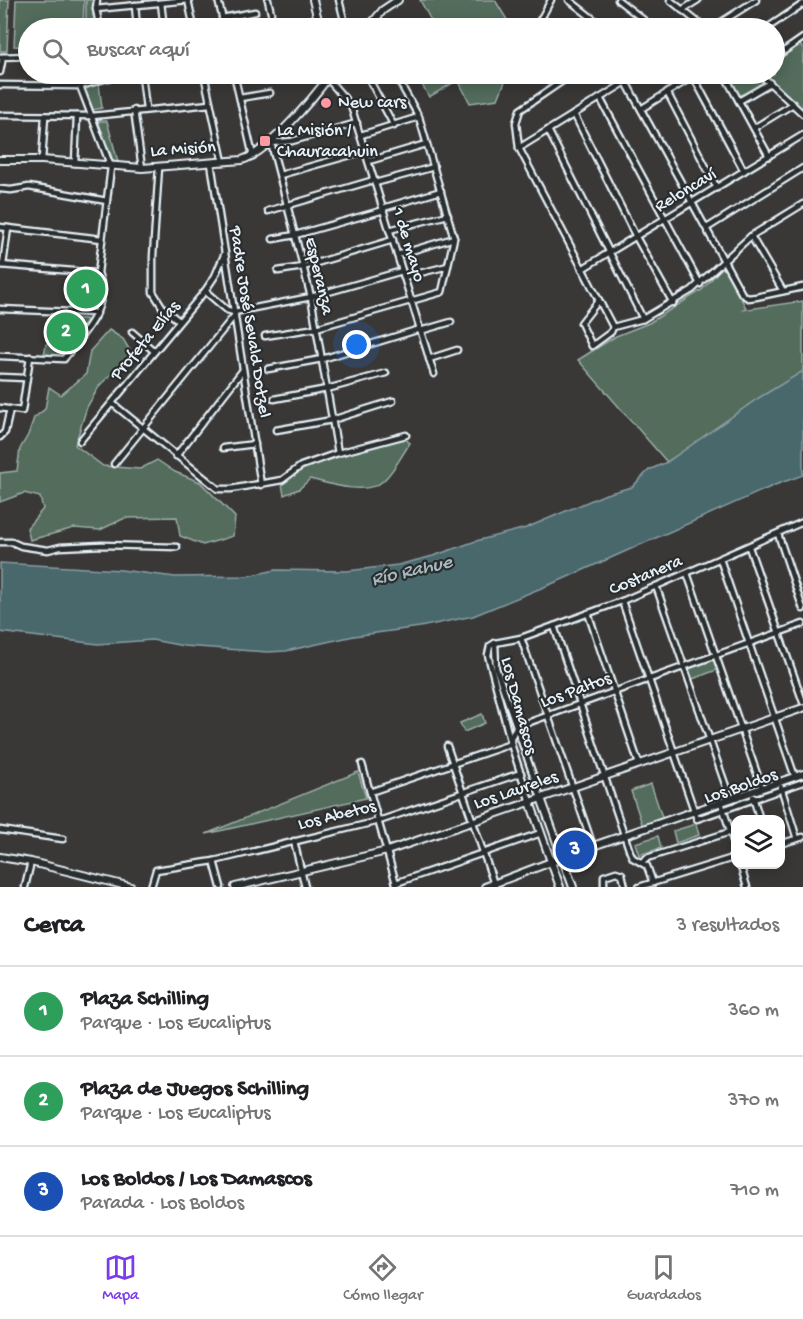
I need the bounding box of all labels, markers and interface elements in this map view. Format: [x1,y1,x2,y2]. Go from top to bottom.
search box [18,18,785,84]
icon: search [39,35,72,68]
text: Buscar aquí [87,38,190,64]
place label: New cars [338,93,408,114]
marker: New cars [319,96,333,110]
place label: La Misión / Chauracahuin [277,121,378,163]
marker: La Misión / Chauracahuin [258,134,272,148]
street label: La Misión [150,137,217,163]
street label: Reloncaví [651,164,722,218]
street label: 1 de mayo [386,204,429,285]
street label: Padre José Sevald Dotzel [223,224,275,419]
street label: Esperanza [299,235,337,318]
pin: 1 [66,266,106,312]
street label: Profeta Elías [106,296,186,386]
pin: 2 [46,310,86,354]
your location [342,330,371,359]
water label: Río Rahue [369,551,455,592]
street label: Costanera [606,551,687,601]
street label: Los Damascos [495,655,541,758]
street label: Los Paltos [538,668,616,714]
street label: Los Boldos [702,764,782,809]
street label: Los Laureles [471,766,562,815]
street label: Los Abetos [296,796,379,836]
map controls [731,815,785,869]
button: layers [731,815,785,869]
pin: 3 [556,828,594,872]
text: Cerca [24,911,84,942]
text: 3 resultados [677,915,779,938]
text: Plaza Schilling [81,987,209,1013]
text: 1 [39,1000,48,1023]
text: 360 m [728,1000,779,1023]
text: Parque · Los Eucaliptus [81,1013,271,1036]
text: Plaza de Juegos Schilling [81,1077,309,1103]
text: 2 [39,1090,48,1113]
text: 370 m [728,1090,779,1113]
text: Parque · Los Eucaliptus [81,1103,271,1126]
text: Los Boldos / Los Damascos [81,1167,312,1193]
text: 3 [38,1180,49,1203]
text: 710 m [730,1180,779,1203]
text: Parada · Los Boldos [81,1193,244,1216]
tab: Mapa [102,1251,139,1306]
tab: Cómo llegar [343,1251,423,1306]
tab: Guardados [627,1251,701,1306]

